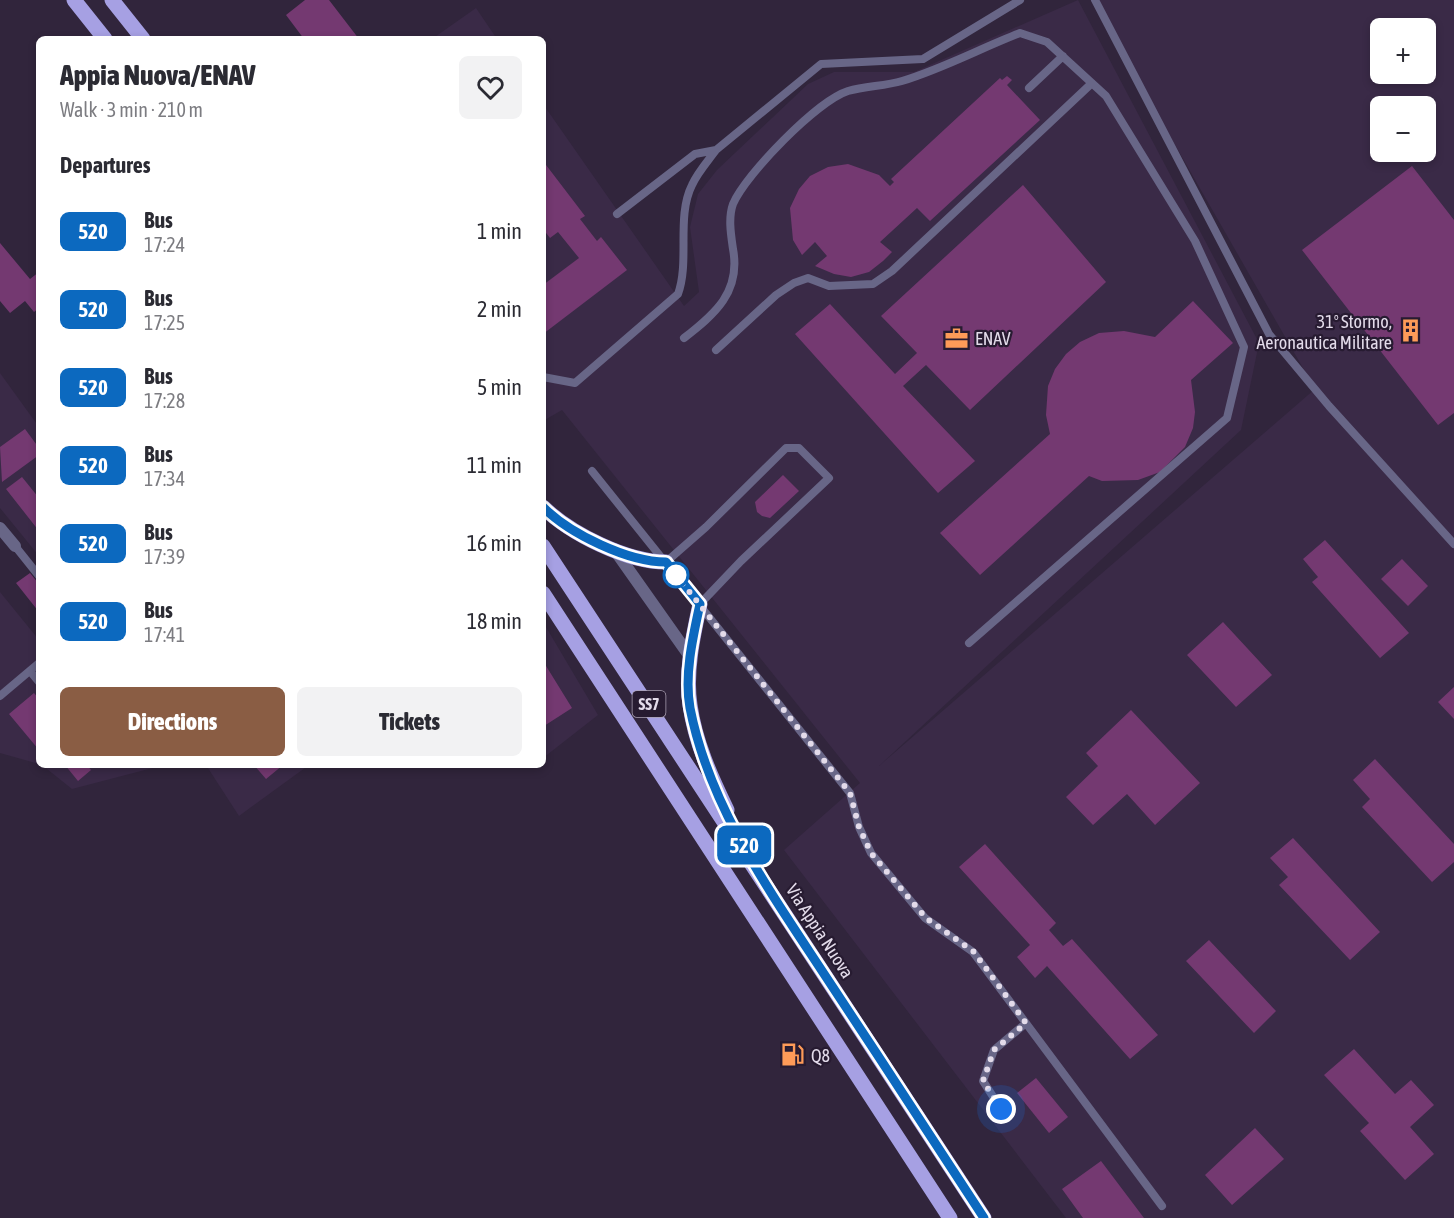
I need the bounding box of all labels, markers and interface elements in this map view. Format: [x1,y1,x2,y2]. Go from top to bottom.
map controls [1370,18,1436,162]
button: + [1370,18,1436,84]
button: heart [459,56,522,119]
text: Appia Nuova/ENAV [60,59,256,91]
button: − [1370,96,1436,162]
text: Walk · 3 min · 210 m [60,98,203,121]
text: Departures [60,152,150,178]
text: Bus [144,207,173,233]
text: 1 min [477,218,522,244]
text: 520 [78,219,108,243]
text: 17:24 [144,233,185,256]
text: Bus [144,285,173,311]
text: 2 min [477,296,522,322]
text: 520 [78,297,108,321]
text: 17:25 [144,311,185,334]
place label: 31º Stormo, Aeronautica Militare [1256,311,1392,353]
building icon: 31º Stormo, Aeronautica Militare [1397,318,1423,344]
office icon: ENAV [944,325,970,351]
place label: ENAV [975,328,1011,349]
text: Bus [144,363,173,389]
text: 5 min [477,374,522,400]
text: 520 [78,375,108,399]
text: 17:28 [144,389,185,412]
text: Bus [144,441,173,467]
text: 11 min [467,452,522,478]
text: 520 [78,453,108,477]
text: 17:34 [144,467,185,490]
text: Bus [144,519,173,545]
text: 16 min [467,530,522,556]
text: 520 [78,531,108,555]
text: 17:39 [144,545,185,568]
unlabelled marker [663,562,689,588]
text: Bus [144,597,173,623]
text: 18 min [467,608,522,634]
text: 520 [78,609,108,633]
text: 17:41 [144,623,185,646]
button: Directions [60,687,285,756]
button: Tickets [297,687,522,756]
road number: SS7 [632,691,666,717]
line badge: 520 [710,826,778,864]
text: 520 [729,833,759,857]
street label: Via Appia Nuova [782,880,858,982]
fuel station icon: Q8 [780,1042,806,1068]
place label: Q8 [811,1045,830,1066]
your location [986,1094,1016,1124]

